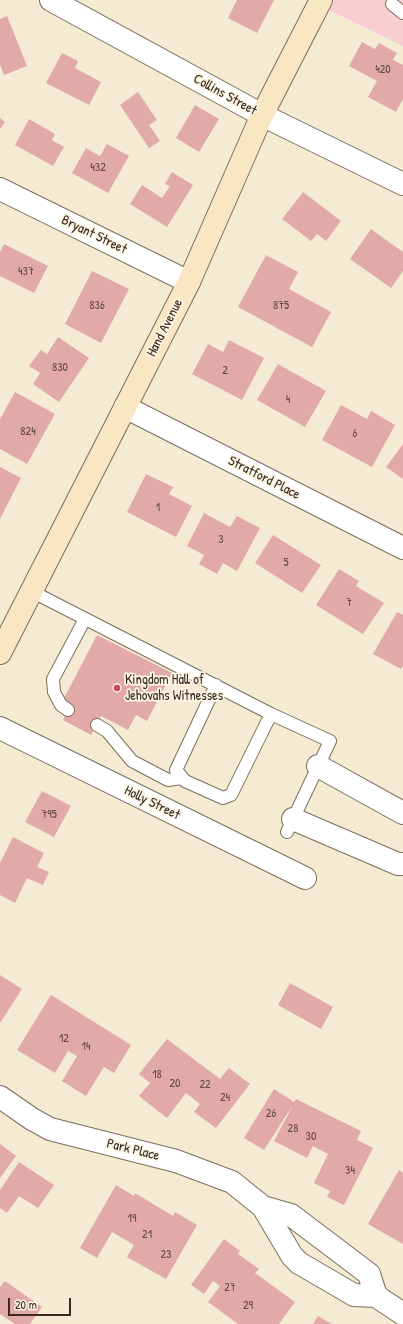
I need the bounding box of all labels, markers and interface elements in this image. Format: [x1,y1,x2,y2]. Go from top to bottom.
house number: 420 [375,63,391,77]
street label: Collins Street [190,71,260,119]
house number: 432 [90,161,106,175]
street label: Bryant Street [58,212,130,258]
house number: 437 [18,265,34,279]
street label: Hand Avenue [143,296,187,360]
house number: 836 [89,299,105,313]
house number: 875 [273,299,289,313]
house number: 830 [52,361,68,375]
house number: 2 [222,364,228,378]
house number: 4 [286,393,290,407]
house number: 824 [20,425,36,439]
house number: 6 [353,427,357,441]
street label: Stratford Place [225,453,303,503]
house number: 1 [156,501,160,515]
house number: 3 [218,533,224,547]
house number: 5 [283,556,289,570]
house number: 7 [346,596,352,610]
place label: Kingdom Hall of Jehovahs Witnesses [125,672,223,704]
marker: Kingdom Hall of Jehovahs Witnesses [112,683,122,693]
street label: Holly Street [121,782,183,824]
house number: 795 [41,808,57,822]
house number: 12 [59,1032,69,1046]
house number: 14 [82,1040,90,1054]
house number: 18 [152,1068,162,1082]
house number: 20 [170,1077,180,1091]
house number: 22 [199,1078,211,1092]
house number: 24 [220,1091,230,1105]
house number: 26 [266,1107,276,1121]
house number: 28 [288,1122,298,1136]
house number: 30 [306,1130,316,1144]
street label: Park Place [105,1135,161,1165]
house number: 34 [345,1164,355,1178]
house number: 19 [128,1212,136,1226]
house number: 21 [142,1228,152,1242]
house number: 23 [161,1248,171,1262]
house number: 27 [224,1281,236,1295]
scale bar [10,1290,73,1316]
text: 20 m [15,1296,37,1313]
house number: 29 [243,1299,253,1313]

